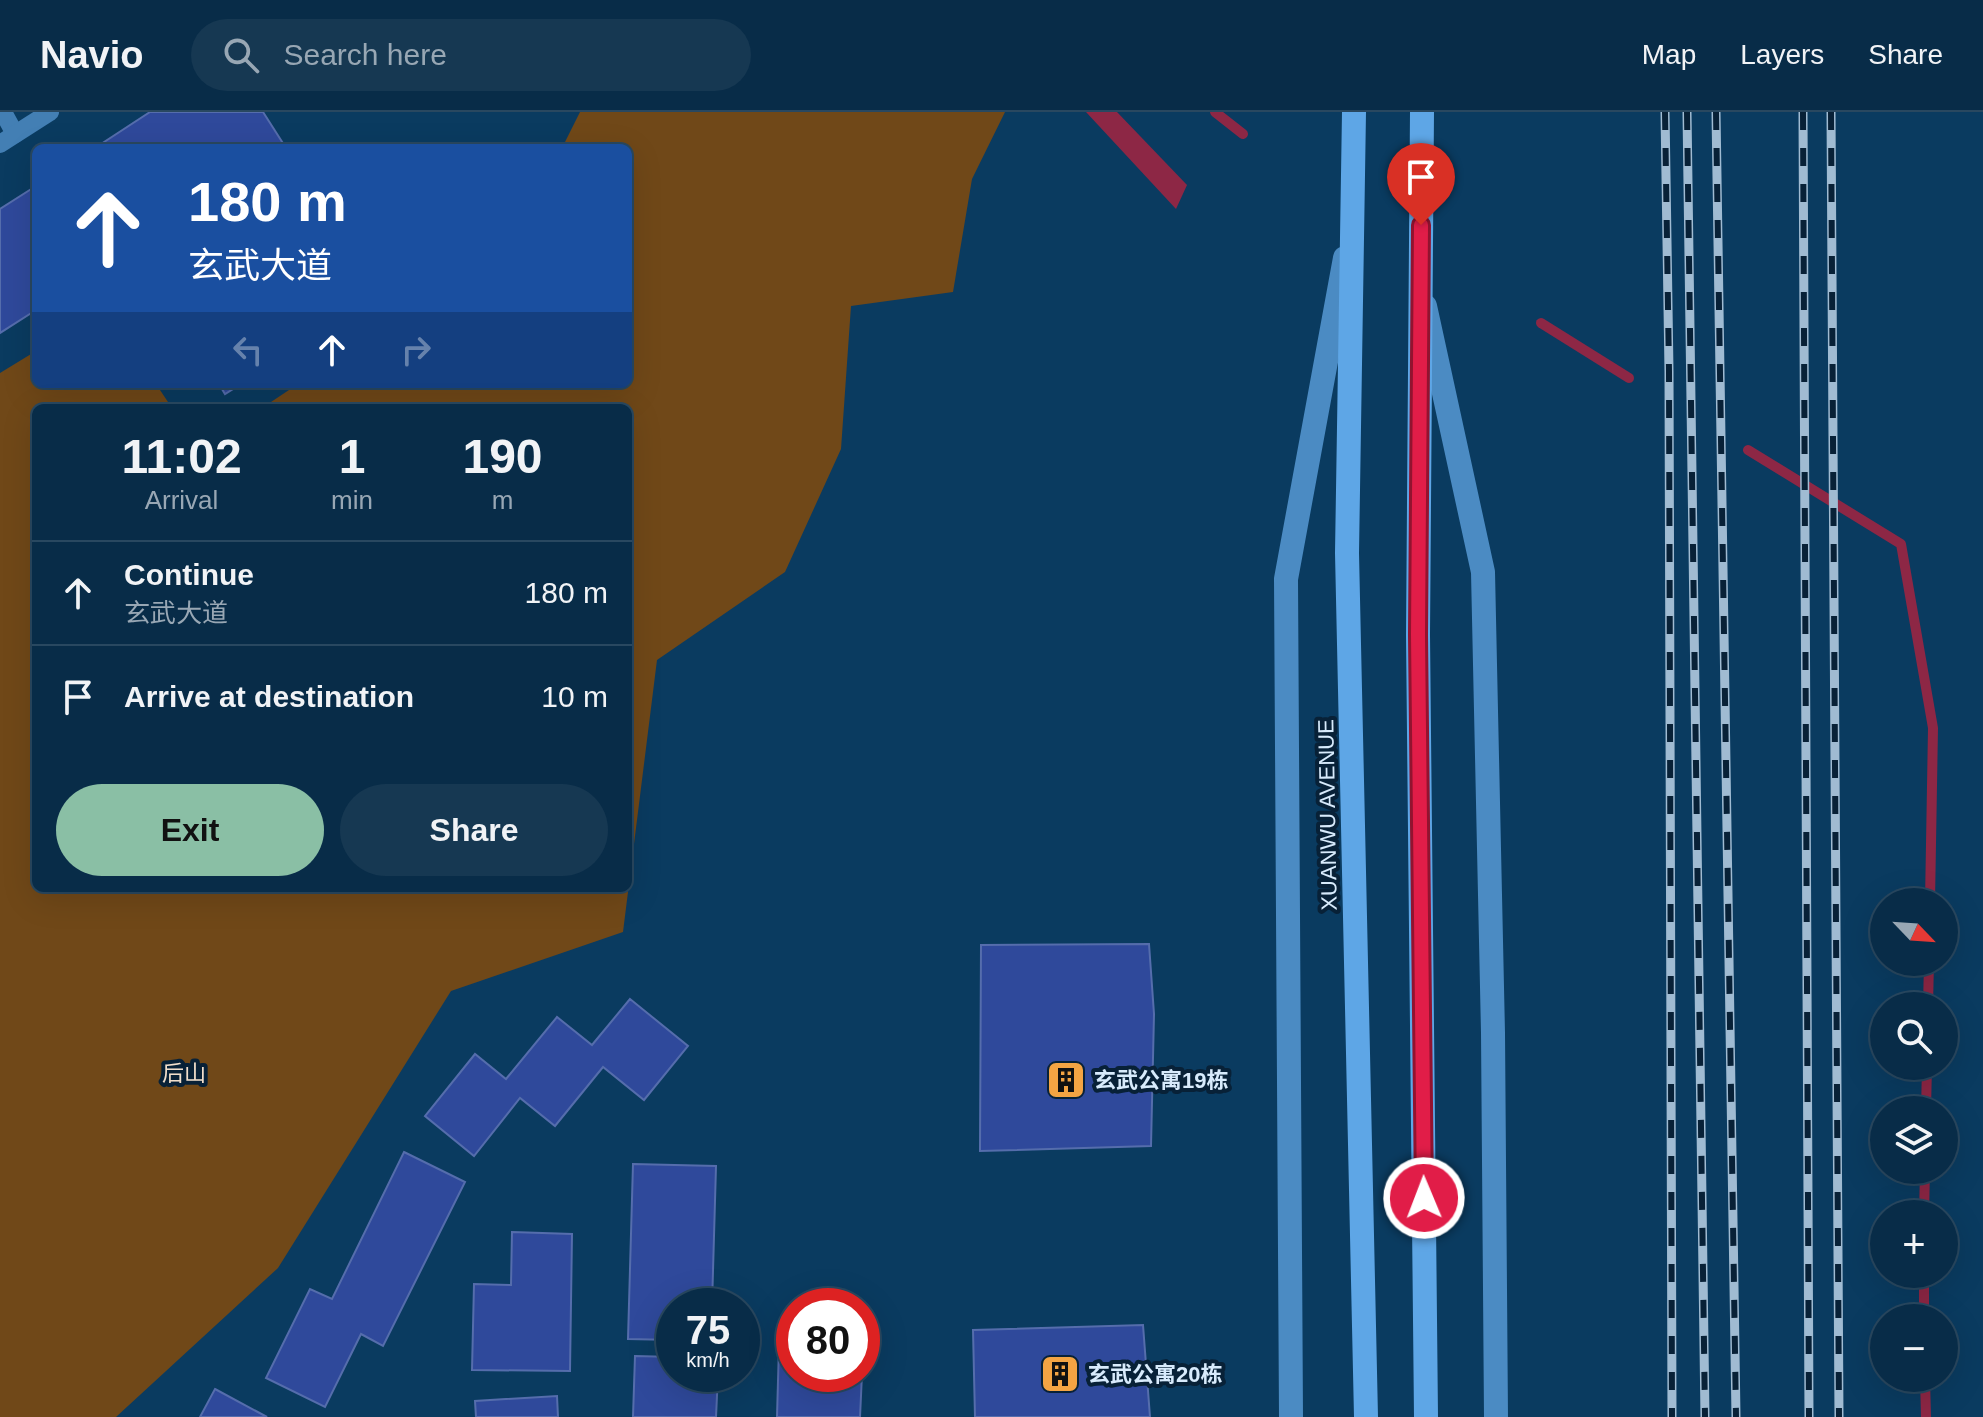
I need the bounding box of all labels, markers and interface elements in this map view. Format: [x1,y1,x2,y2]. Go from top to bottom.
search box [191,19,751,91]
icon: search [219,33,263,77]
text: Navio [40,34,143,76]
text: Search here [283,38,447,71]
text: Map [1642,39,1696,70]
text: Layers [1740,39,1824,70]
text: Share [1868,39,1943,70]
pin [1387,143,1455,225]
icon: arrive [1399,155,1443,199]
text: 180 m [188,170,347,233]
icon: ahead [56,176,160,280]
text: 玄武大道 [188,245,332,286]
icon: left [226,328,270,372]
icon: ahead [310,328,354,372]
icon: right [394,328,438,372]
text: 11:02 [121,430,242,483]
text: 1 [339,430,365,483]
text: 190 [462,430,543,483]
text: Arrival [145,485,218,515]
text: min [331,485,373,515]
text: m [492,485,513,515]
text: Continue [124,558,254,591]
icon: ahead [56,571,100,615]
text: 180 m [525,576,608,609]
text: 玄武大道 [124,598,228,628]
icon: arrive [56,675,100,719]
text: Arrive at destination [124,680,414,713]
text: 10 m [541,680,608,713]
street label: XUANWU AVENUE [1313,719,1342,911]
button: Exit [56,784,324,876]
button: Share [340,784,608,876]
north arrow [1870,888,1958,976]
map controls [1870,888,1958,1392]
button: search [1870,992,1958,1080]
building icon: 玄武公寓19栋 [1045,1059,1087,1101]
park label: 后山 [162,1061,206,1086]
place label: 玄武公寓19栋 [1094,1068,1228,1093]
button: layers [1870,1096,1958,1184]
position arrow [1382,1156,1466,1240]
button: + [1870,1200,1958,1288]
speed limit sign: 80 [776,1288,880,1392]
button: − [1870,1304,1958,1392]
text: 75 [686,1308,730,1352]
text: km/h [686,1349,730,1371]
building icon: 玄武公寓20栋 [1039,1353,1081,1395]
place label: 玄武公寓20栋 [1088,1362,1222,1387]

